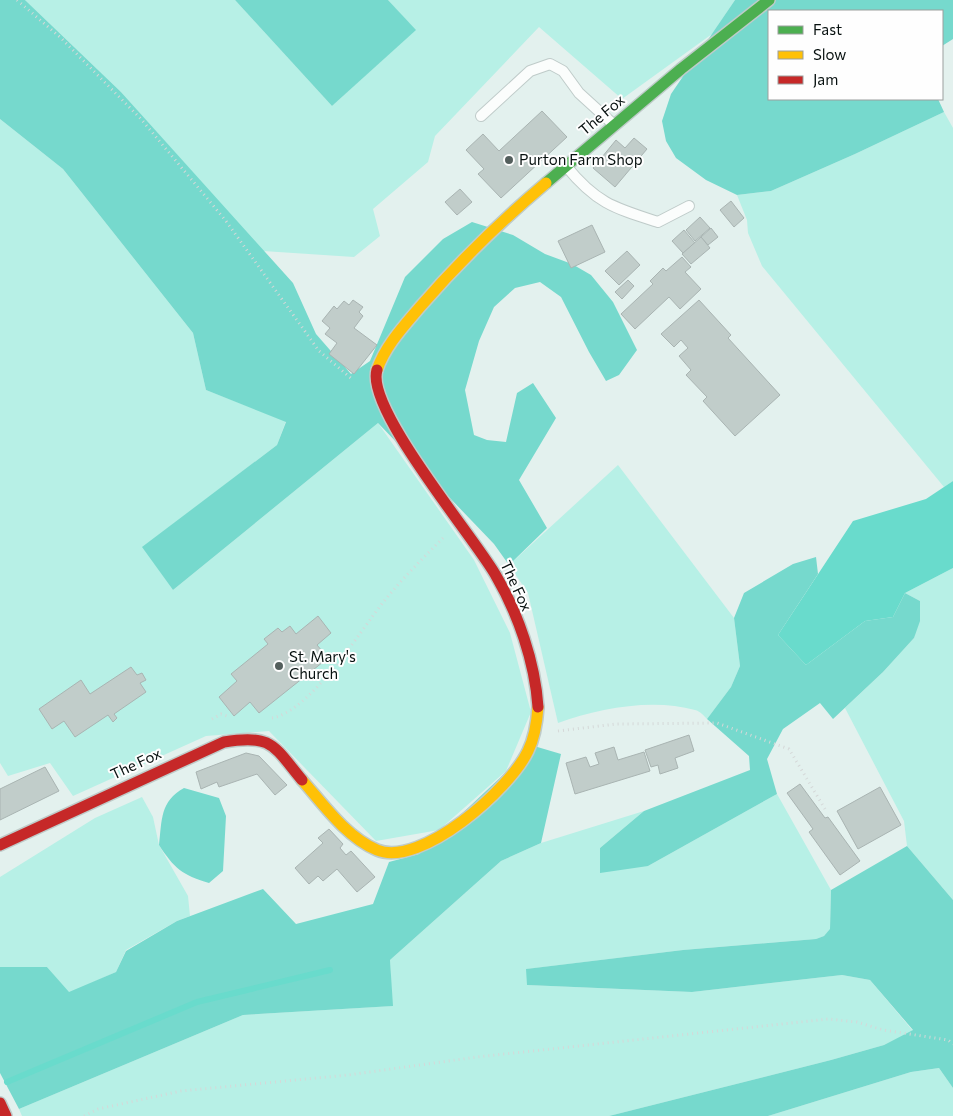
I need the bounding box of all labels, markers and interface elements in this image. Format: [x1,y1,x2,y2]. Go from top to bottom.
legend [768,10,943,100]
text: Fast [813,20,842,38]
text: Slow [813,45,846,63]
text: Jam [813,70,838,88]
street label: The Fox [575,90,628,138]
place label: Purton Farm Shop [519,150,643,168]
marker: Purton Farm Shop [503,154,515,166]
street label: The Fox [497,557,536,614]
place label: St. Mary's Church [289,647,356,682]
marker: St. Mary's Church [273,660,285,672]
street label: The Fox [107,744,164,783]

